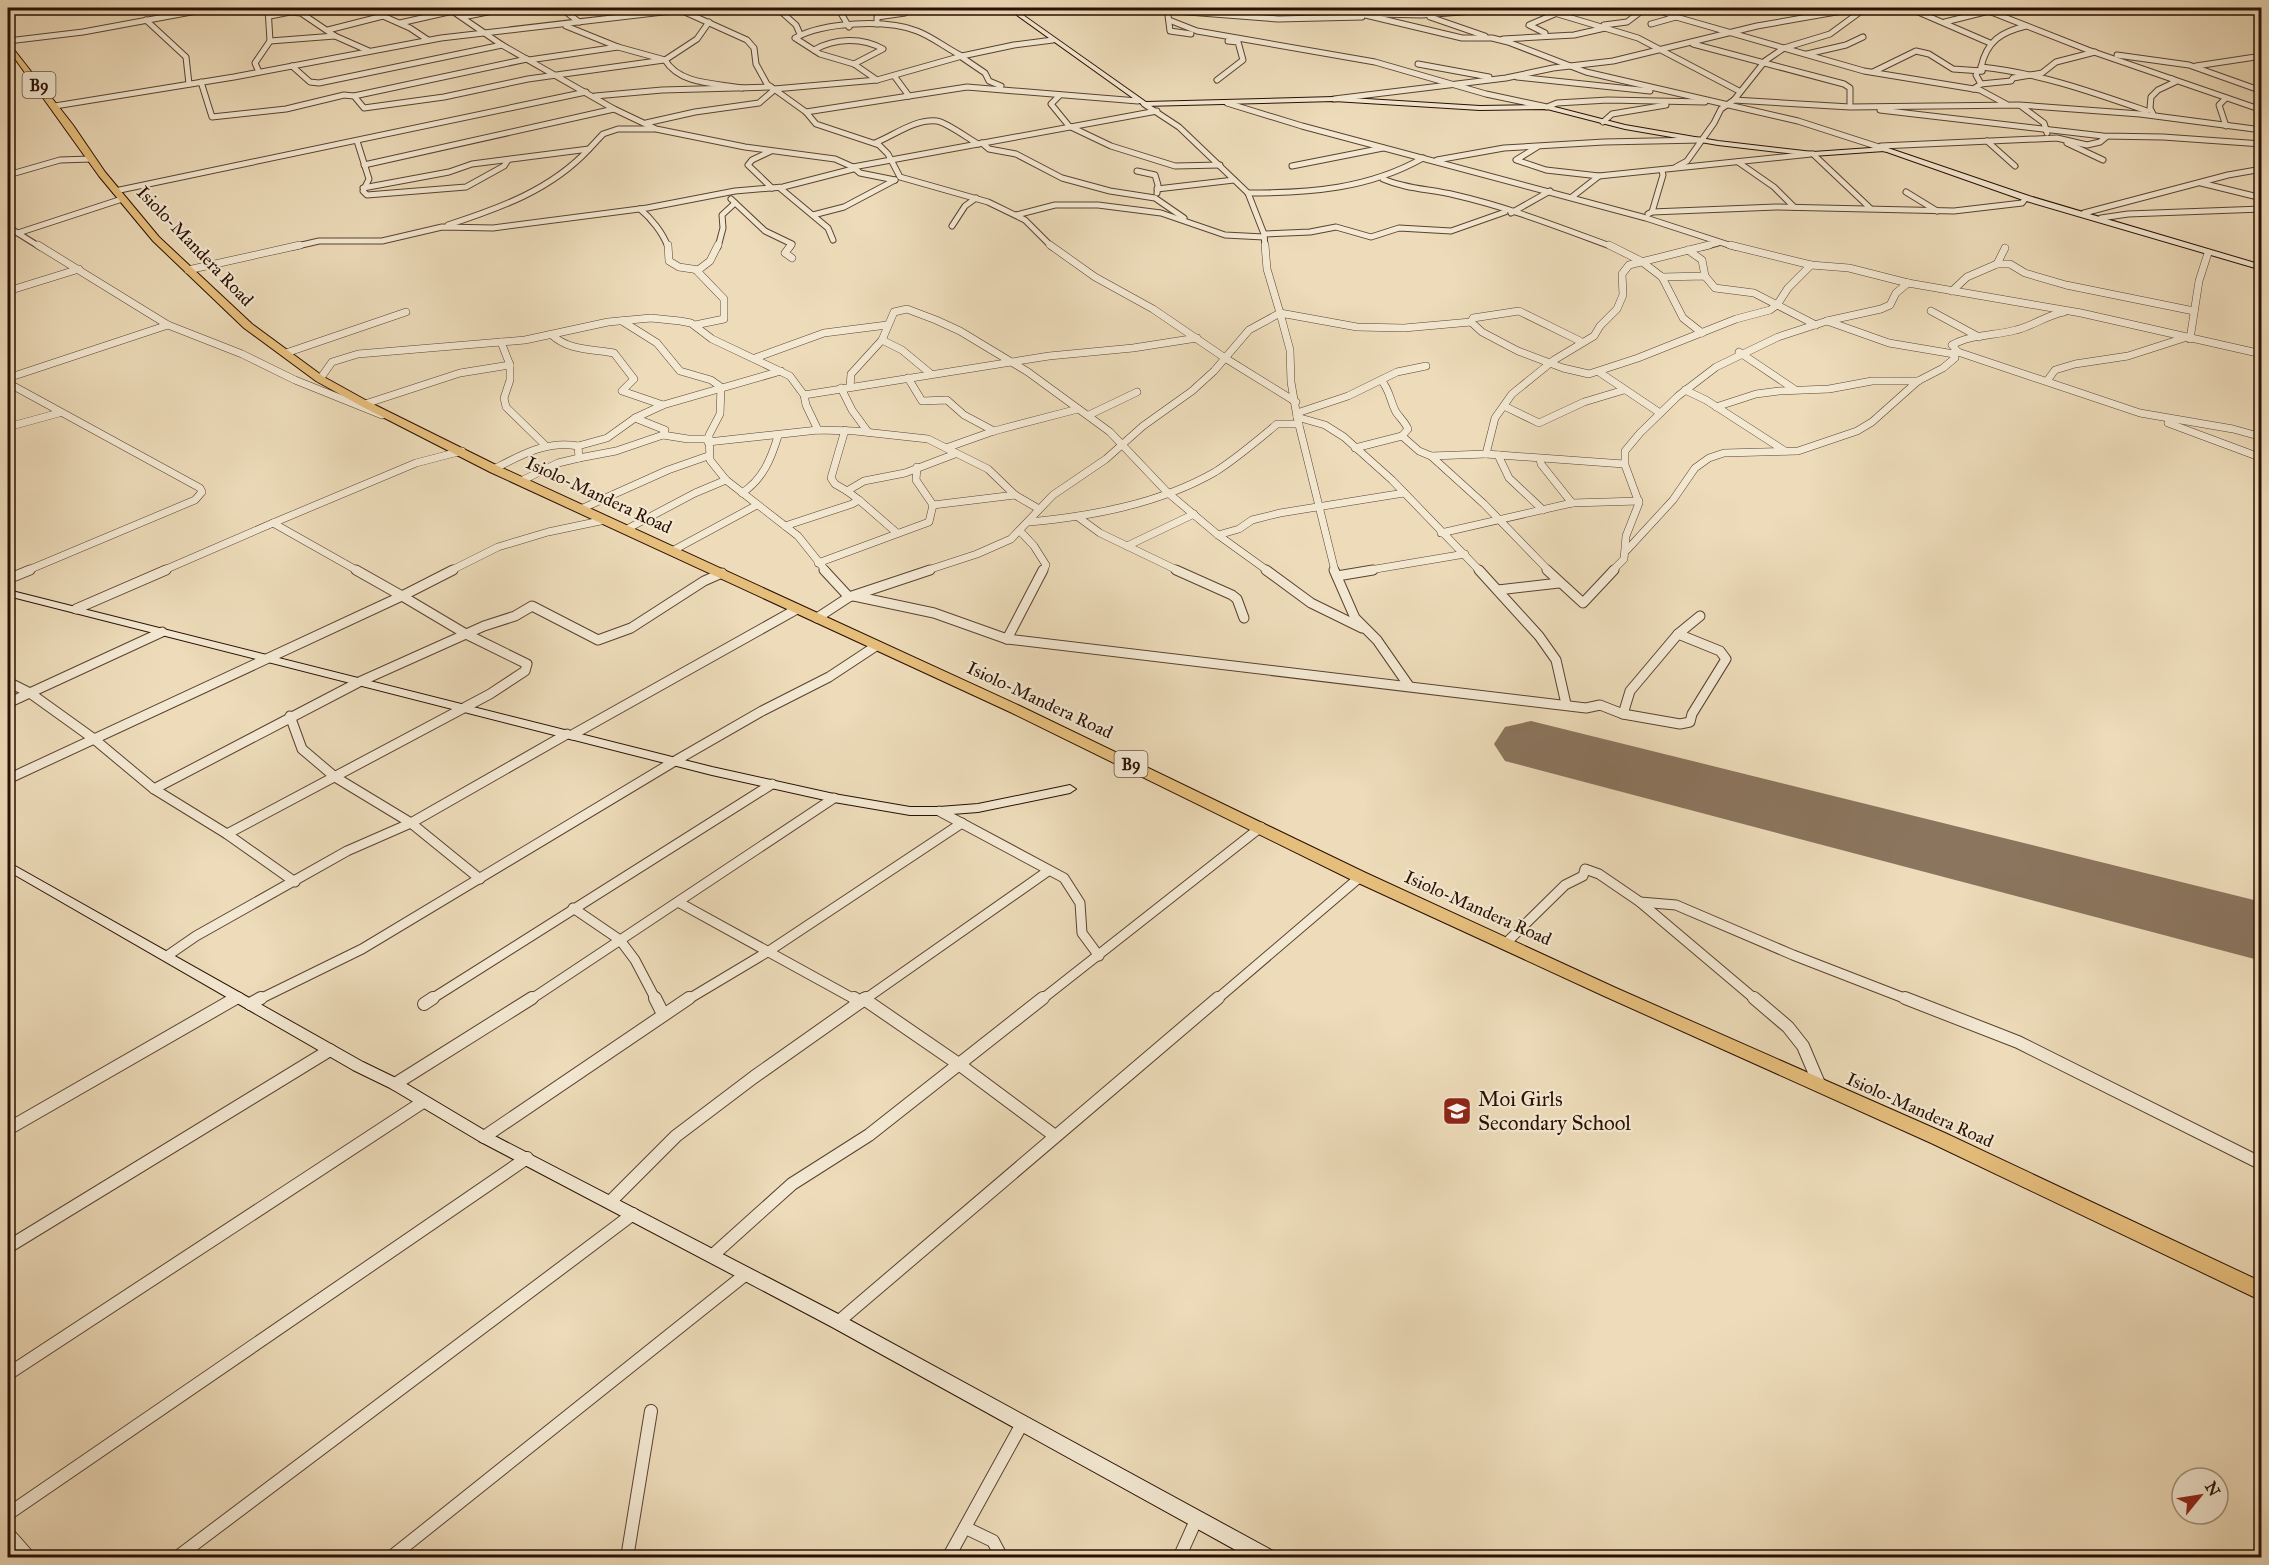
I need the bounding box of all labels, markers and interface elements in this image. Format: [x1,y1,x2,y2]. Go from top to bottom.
road number: B9 [22,72,56,98]
street label: Isiolo-Mandera Road [132,181,258,311]
street label: Isiolo-Mandera Road [523,452,675,538]
street label: Isiolo-Mandera Road [964,657,1116,743]
road number: B9 [1114,751,1148,777]
street label: Isiolo-Mandera Road [1401,866,1555,950]
street label: Isiolo-Mandera Road [1843,1068,1997,1152]
place label: Moi Girls Secondary School [1478,1086,1631,1136]
school or university icon: Moi Girls Secondary School [1441,1095,1473,1127]
north arrow [2170,1466,2230,1526]
text: N [2201,1478,2224,1500]

